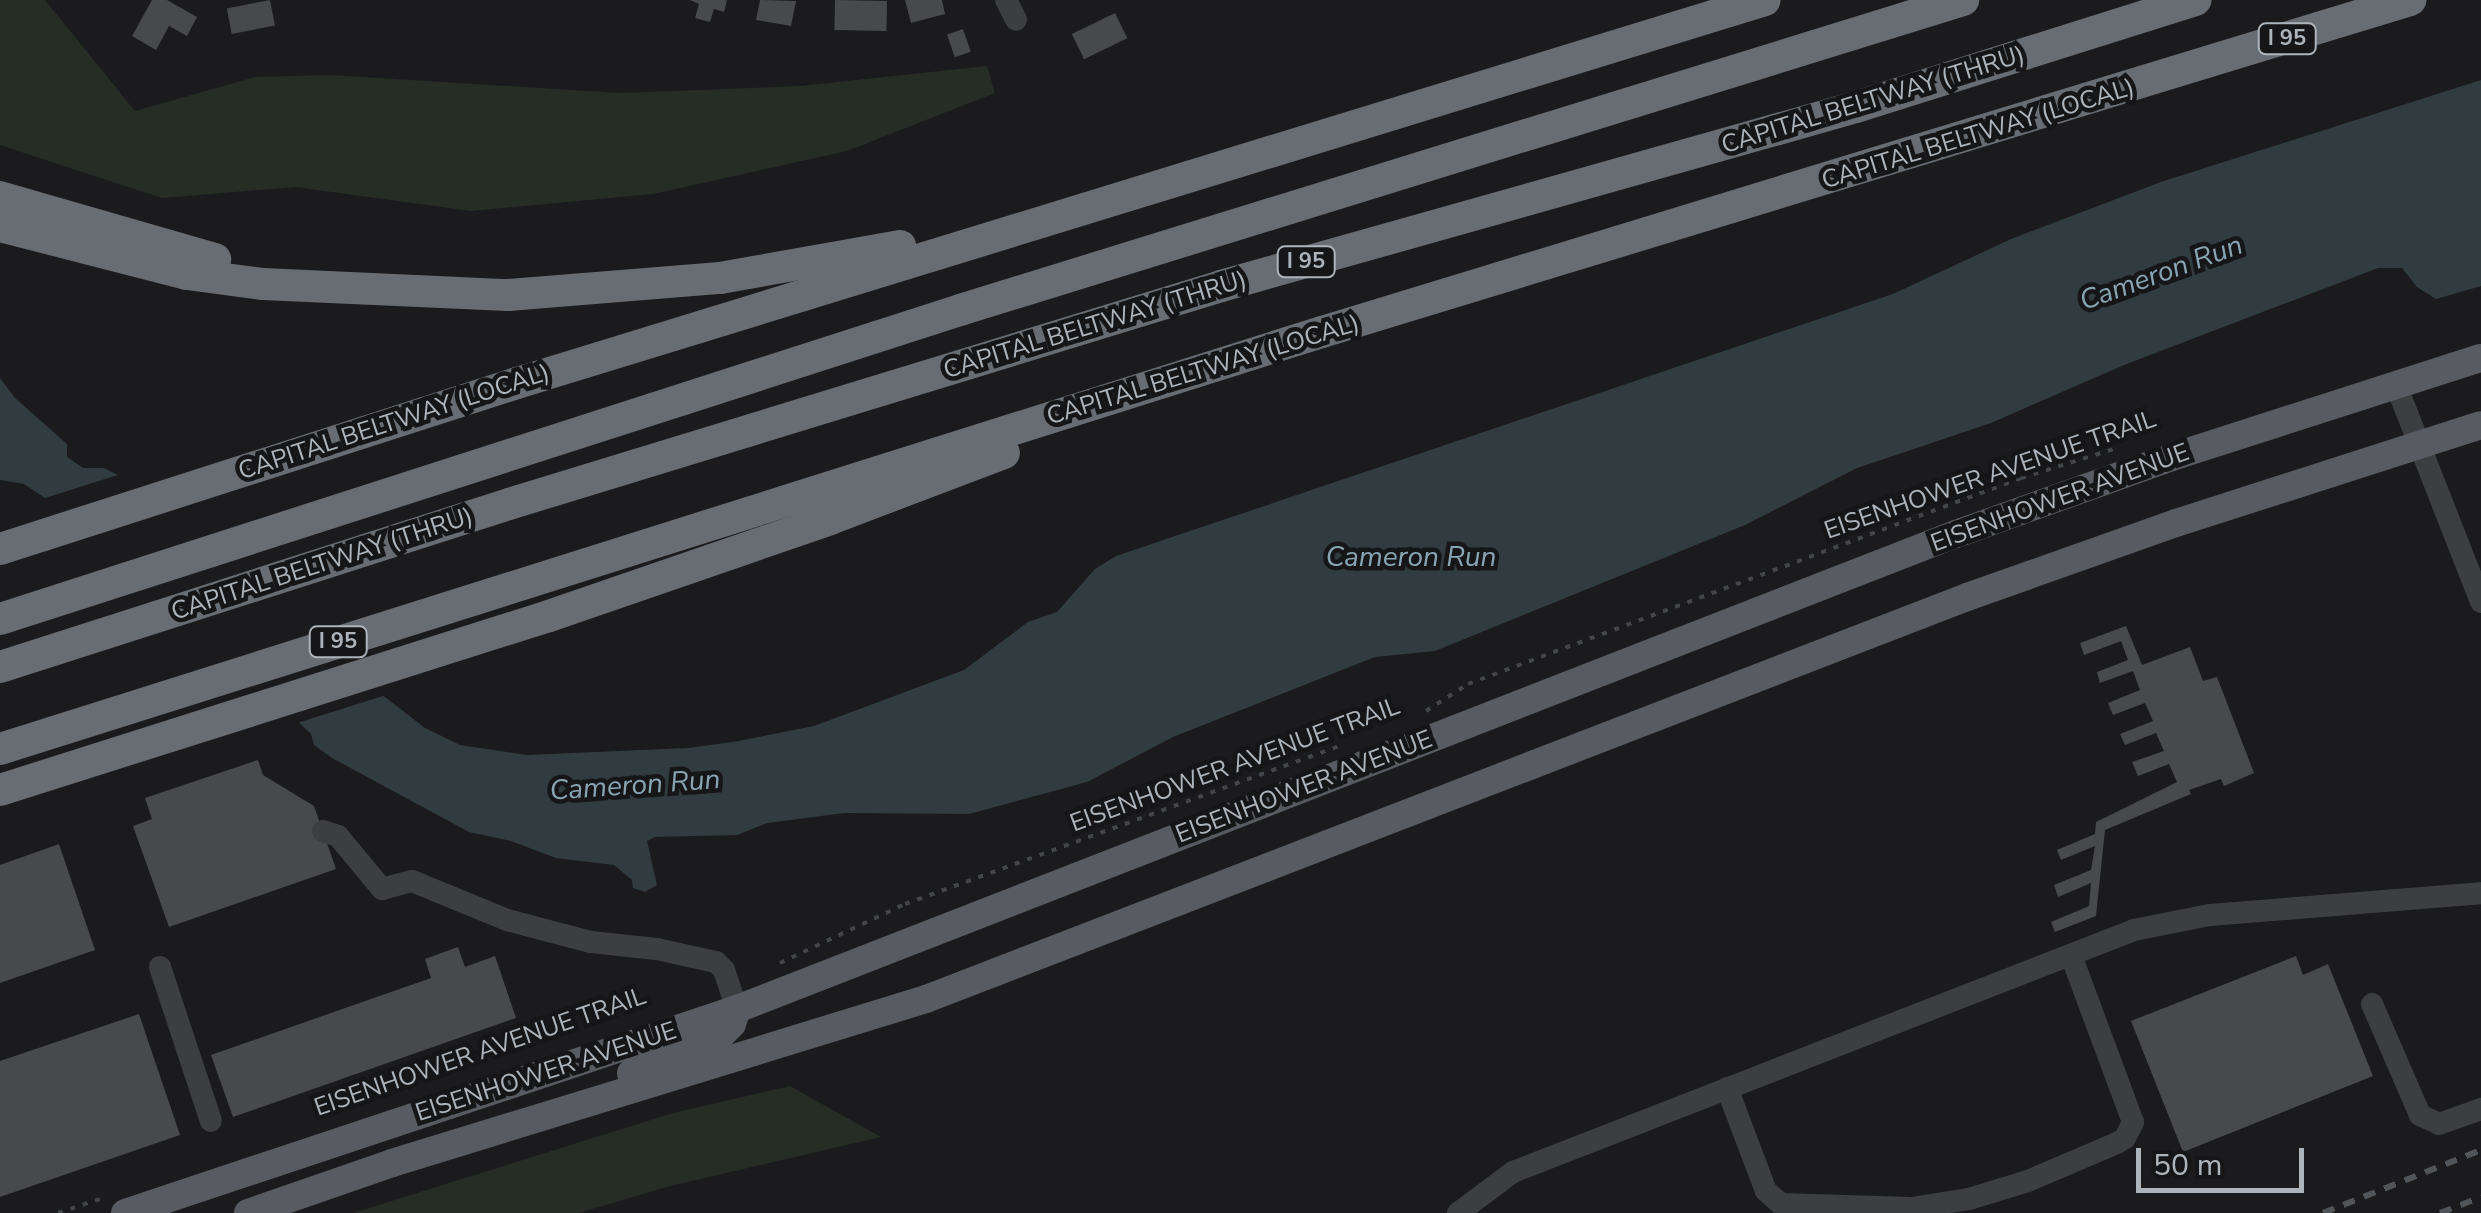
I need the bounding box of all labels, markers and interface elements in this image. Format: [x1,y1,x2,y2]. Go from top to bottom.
road number: I 95 [2257,22,2317,56]
street label: CAPITAL BELTWAY (THRU) [1718,40,2028,160]
street label: CAPITAL BELTWAY (LOCAL) [1818,72,2138,196]
water label: Cameron Run [2075,228,2247,318]
road number: I 95 [1276,245,1336,279]
street label: CAPITAL BELTWAY (THRU) [940,265,1250,385]
street label: CAPITAL BELTWAY (LOCAL) [1043,308,1363,432]
street label: CAPITAL BELTWAY (LOCAL) [235,357,553,487]
street label: EISENHOWER AVENUE TRAIL [1820,404,2160,546]
street label: EISENHOWER AVENUE [1927,437,2193,559]
street label: CAPITAL BELTWAY (THRU) [167,501,477,627]
water label: Cameron Run [1326,540,1496,574]
road number: I 95 [308,625,368,659]
street label: EISENHOWER AVENUE TRAIL [1066,691,1404,839]
street label: EISENHOWER AVENUE [1171,724,1437,850]
water label: Cameron Run [549,762,721,808]
street label: EISENHOWER AVENUE TRAIL [310,981,650,1123]
street label: EISENHOWER AVENUE [412,1016,680,1128]
scale bar [2141,1128,2308,1190]
text: 50 m [2153,1145,2222,1186]

